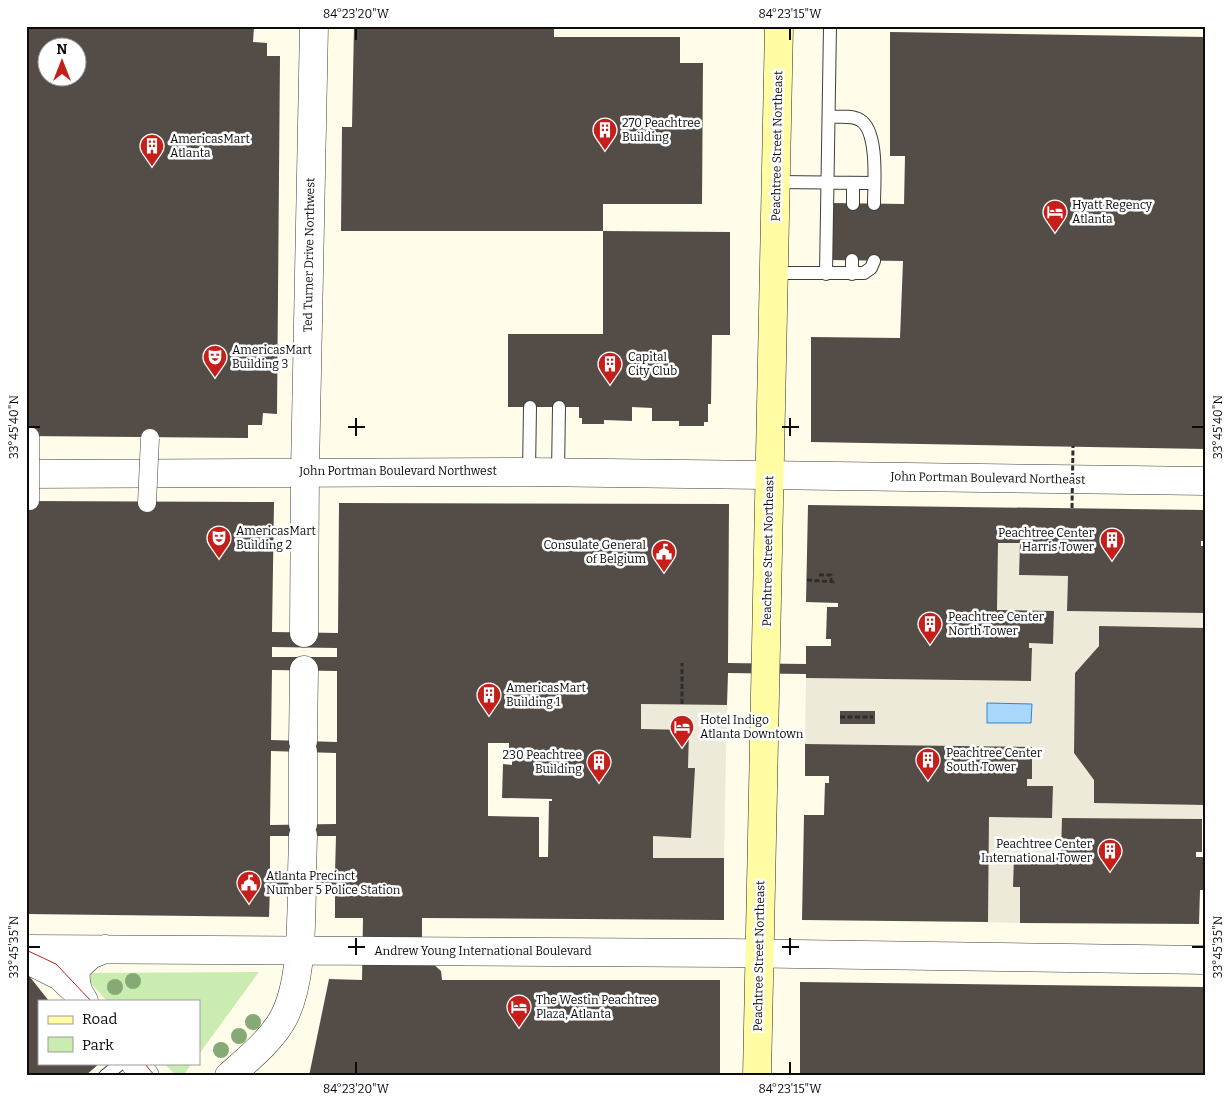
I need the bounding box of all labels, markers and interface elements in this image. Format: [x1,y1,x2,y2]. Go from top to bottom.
text: 84°23'20"W [323,7,390,21]
text: 84°23'15"W [758,7,822,21]
north arrow [38,38,88,88]
text: N [57,41,68,58]
street label: Peachtree Street Northeast [769,70,785,222]
place label: 270 Peachtree Building [622,116,700,144]
building icon: 270 Peachtree Building [592,117,618,151]
place label: AmericasMart Atlanta [170,132,251,160]
building icon: AmericasMart Atlanta [139,133,165,167]
street label: Ted Turner Drive Northwest [301,177,317,332]
place label: Hyatt Regency Atlanta [1072,198,1153,226]
hotel icon: Hyatt Regency Atlanta [1042,199,1068,233]
place label: AmericasMart Building 3 [232,343,313,371]
theatre icon: AmericasMart Building 3 [202,344,228,378]
place label: Capital City Club [628,350,677,378]
building icon: Capital City Club [597,351,623,385]
text: 33°45'40"N [7,395,21,459]
text: 33°45'40"N [1211,395,1225,459]
street label: John Portman Boulevard Northwest [298,464,497,478]
street label: John Portman Boulevard Northeast [889,469,1086,487]
street label: Peachtree Street Northeast [760,475,776,627]
place label: AmericasMart Building 2 [236,524,317,552]
theatre icon: AmericasMart Building 2 [206,525,232,559]
place label: Peachtree Center Harris Tower [998,526,1095,554]
building icon: Peachtree Center Harris Tower [1099,527,1125,561]
place label: Consulate General of Belgium [543,538,647,566]
public building icon: Consulate General of Belgium [651,539,677,573]
place label: Peachtree Center North Tower [948,610,1045,638]
building icon: Peachtree Center North Tower [917,611,943,645]
place label: AmericasMart Building 1 [506,681,587,709]
building icon: AmericasMart Building 1 [476,682,502,716]
place label: Hotel Indigo Atlanta Downtown [700,713,804,741]
hotel icon: Hotel Indigo Atlanta Downtown [669,714,695,748]
place label: Peachtree Center South Tower [946,746,1043,774]
building icon: Peachtree Center South Tower [915,747,941,781]
place label: 230 Peachtree Building [503,748,582,776]
building icon: 230 Peachtree Building [586,749,612,783]
place label: Peachtree Center International Tower [981,837,1093,865]
building icon: Peachtree Center International Tower [1097,838,1123,872]
place label: Atlanta Precinct Number 5 Police Station [266,869,401,897]
public building icon: Atlanta Precinct Number 5 Police Station [236,870,262,904]
street label: Peachtree Street Northeast [751,880,767,1032]
text: 33°45'35"N [7,915,21,978]
text: 33°45'35"N [1211,915,1225,978]
street label: Andrew Young International Boulevard [374,944,592,958]
place label: The Westin Peachtree Plaza, Atlanta [536,993,657,1021]
hotel icon: The Westin Peachtree Plaza, Atlanta [506,994,532,1028]
legend [38,1000,200,1064]
text: Road [82,1010,117,1028]
text: Park [82,1036,114,1054]
text: 84°23'20"W [323,1082,390,1096]
text: 84°23'15"W [758,1082,822,1096]

